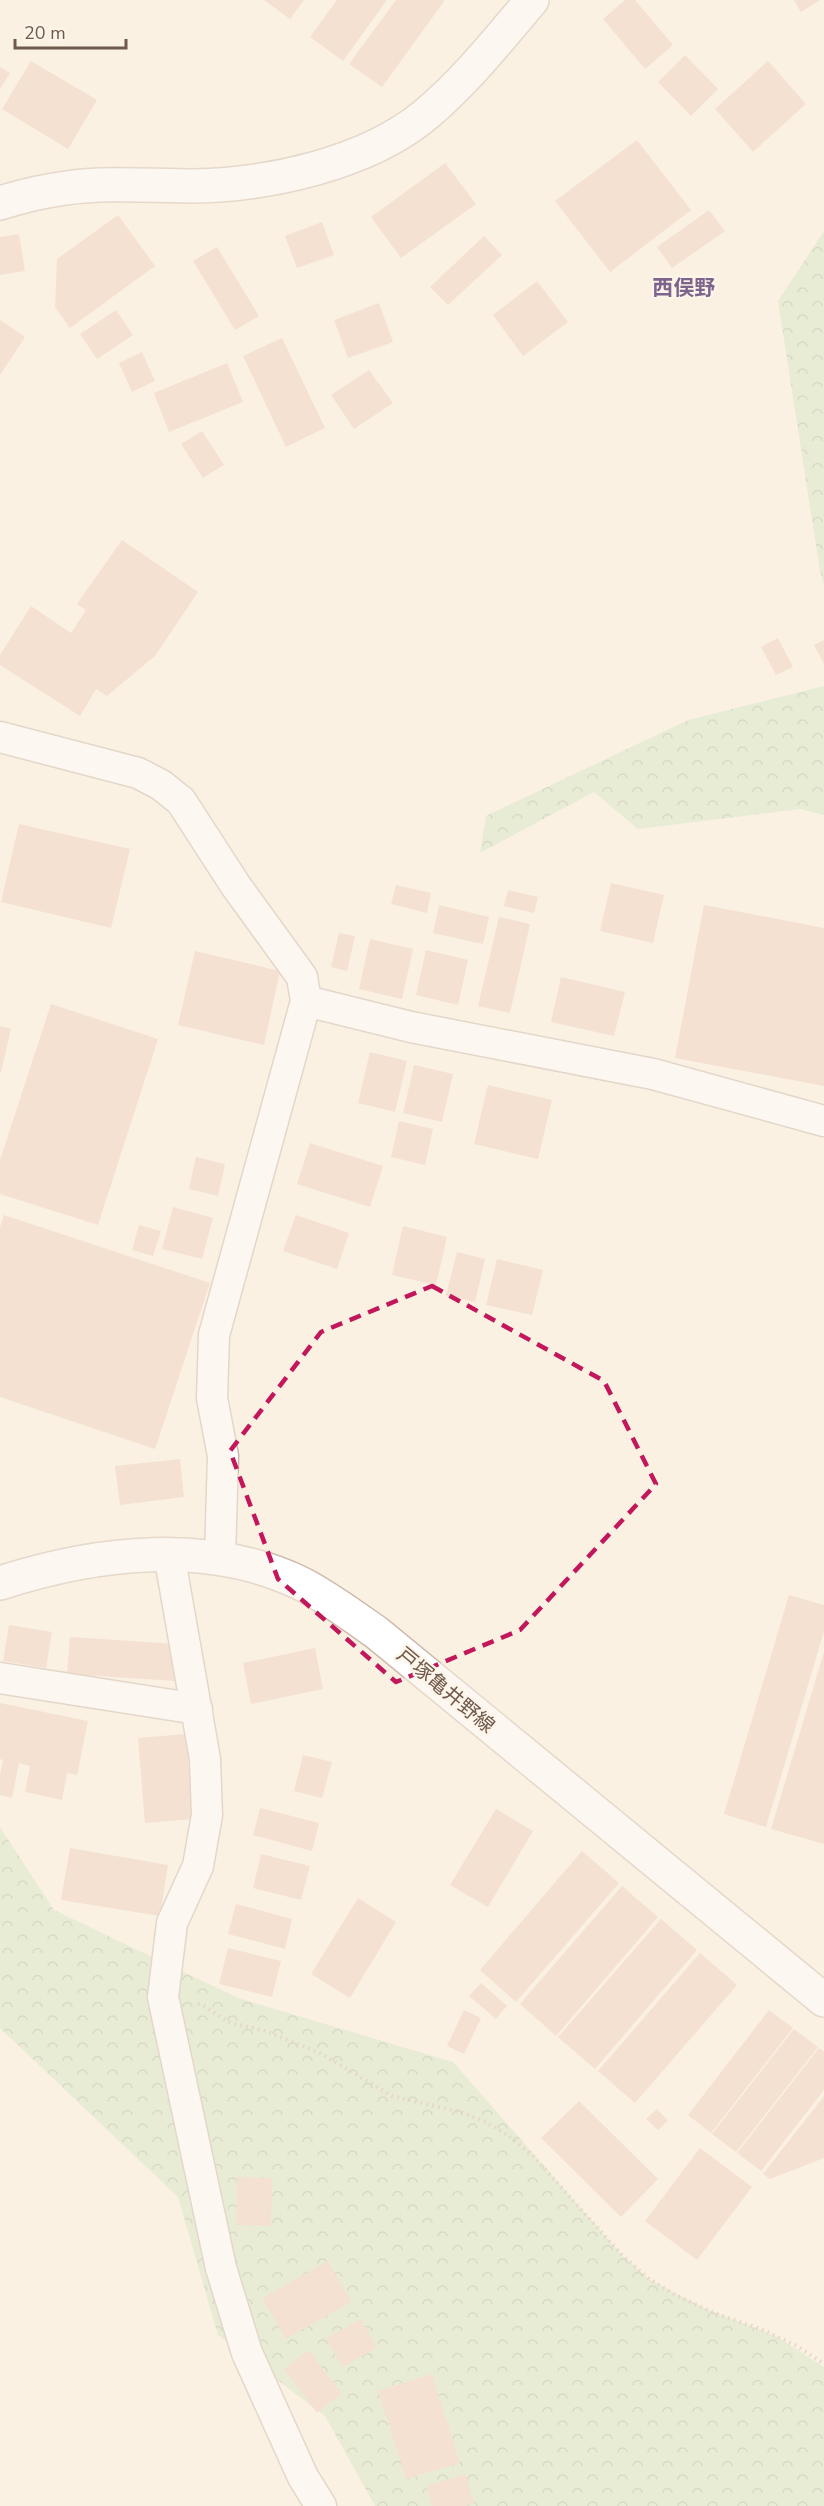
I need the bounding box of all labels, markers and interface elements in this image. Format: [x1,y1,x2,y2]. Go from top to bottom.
scale bar [15,12,126,50]
text: 20 m [24,21,66,45]
district label: 西俣野 [653,274,716,302]
street label: 戸塚亀井野線 [391,1641,500,1739]

